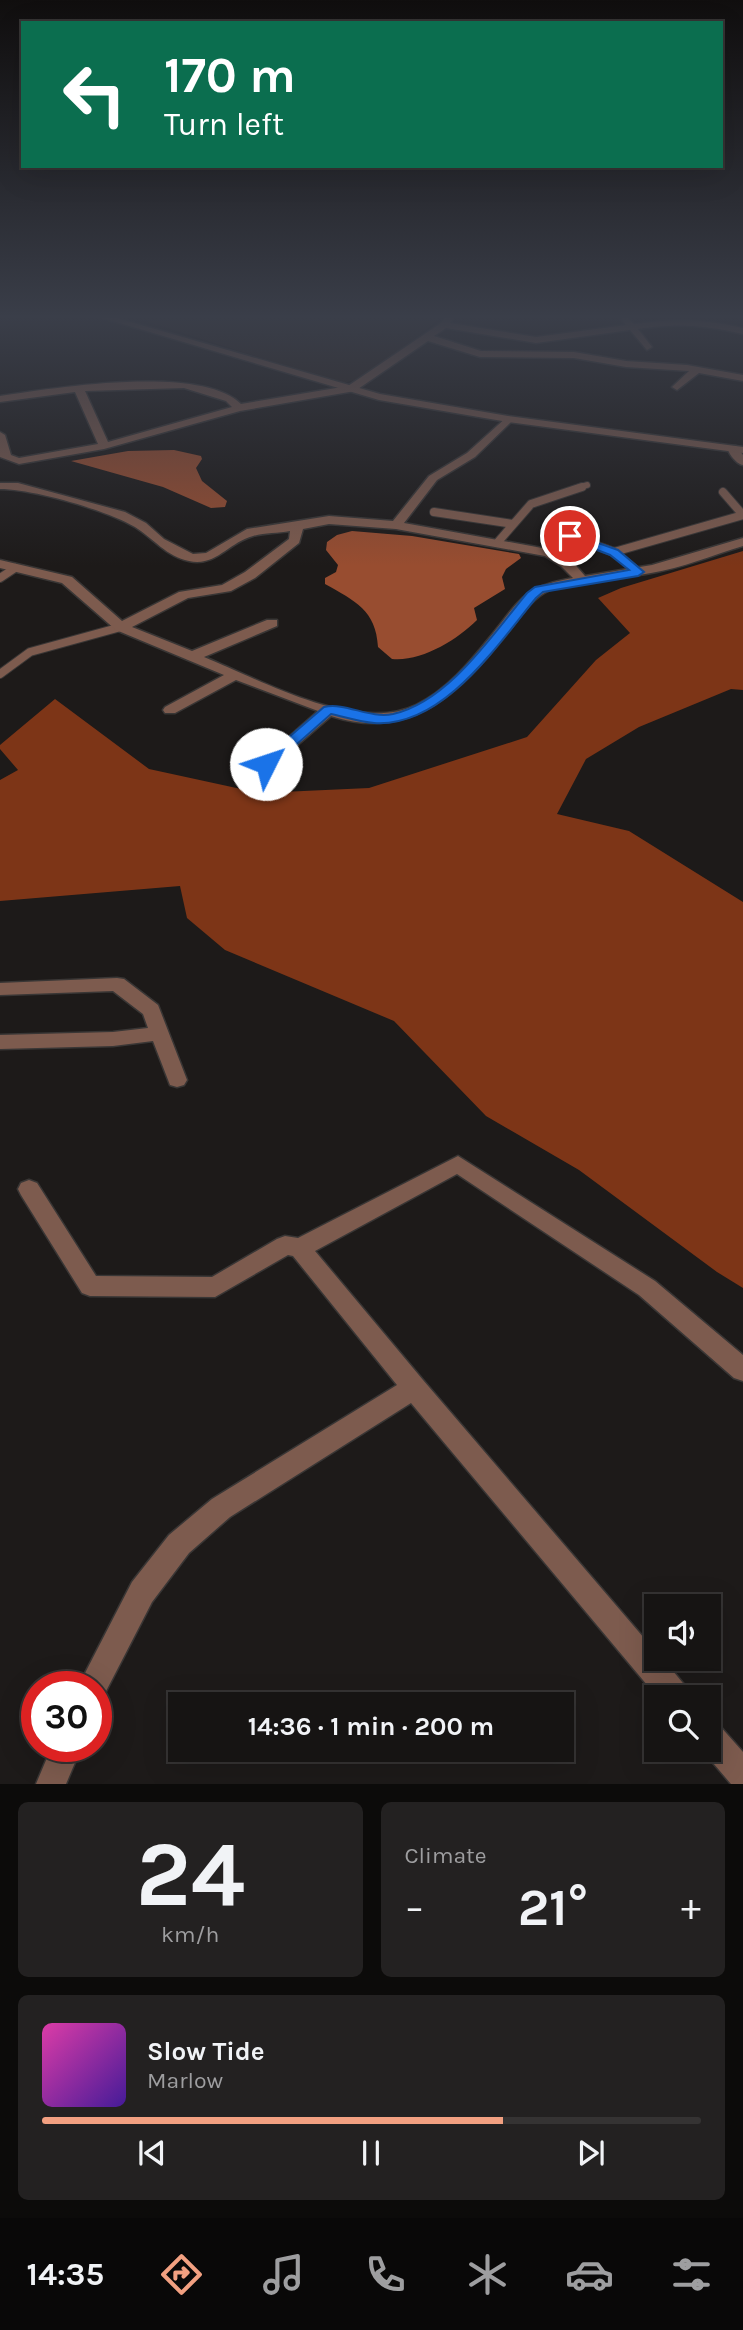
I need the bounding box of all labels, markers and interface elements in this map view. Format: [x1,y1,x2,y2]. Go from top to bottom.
text: 170 m [164,47,296,104]
icon: left [49,49,140,140]
text: Turn left [164,106,284,143]
pin [540,506,600,566]
icon: arrive [551,517,589,555]
position arrow [229,727,303,801]
map controls [644,1594,721,1762]
button: sound [644,1594,721,1671]
speed limit sign: 30 [21,1671,112,1762]
button: search [644,1685,721,1762]
text: 14:36 · 1 min · 200 m [248,1711,494,1742]
text: 24 [136,1822,245,1928]
text: Climate [405,1842,487,1869]
text: 21° [518,1877,588,1938]
text: − [405,1885,424,1930]
text: + [681,1885,701,1930]
text: km/h [161,1921,219,1948]
text: Slow Tide [147,2036,265,2067]
text: Marlow [147,2067,223,2094]
icon: previous [133,2134,171,2172]
icon: pause [352,2134,390,2172]
icon: next [572,2134,610,2172]
icon: directions [157,2250,206,2299]
icon: music [259,2250,308,2299]
icon: phone [361,2250,410,2299]
icon: climate [463,2250,512,2299]
icon: car [565,2250,614,2299]
icon: filters [667,2250,716,2299]
text: 14:35 [27,2256,104,2293]

